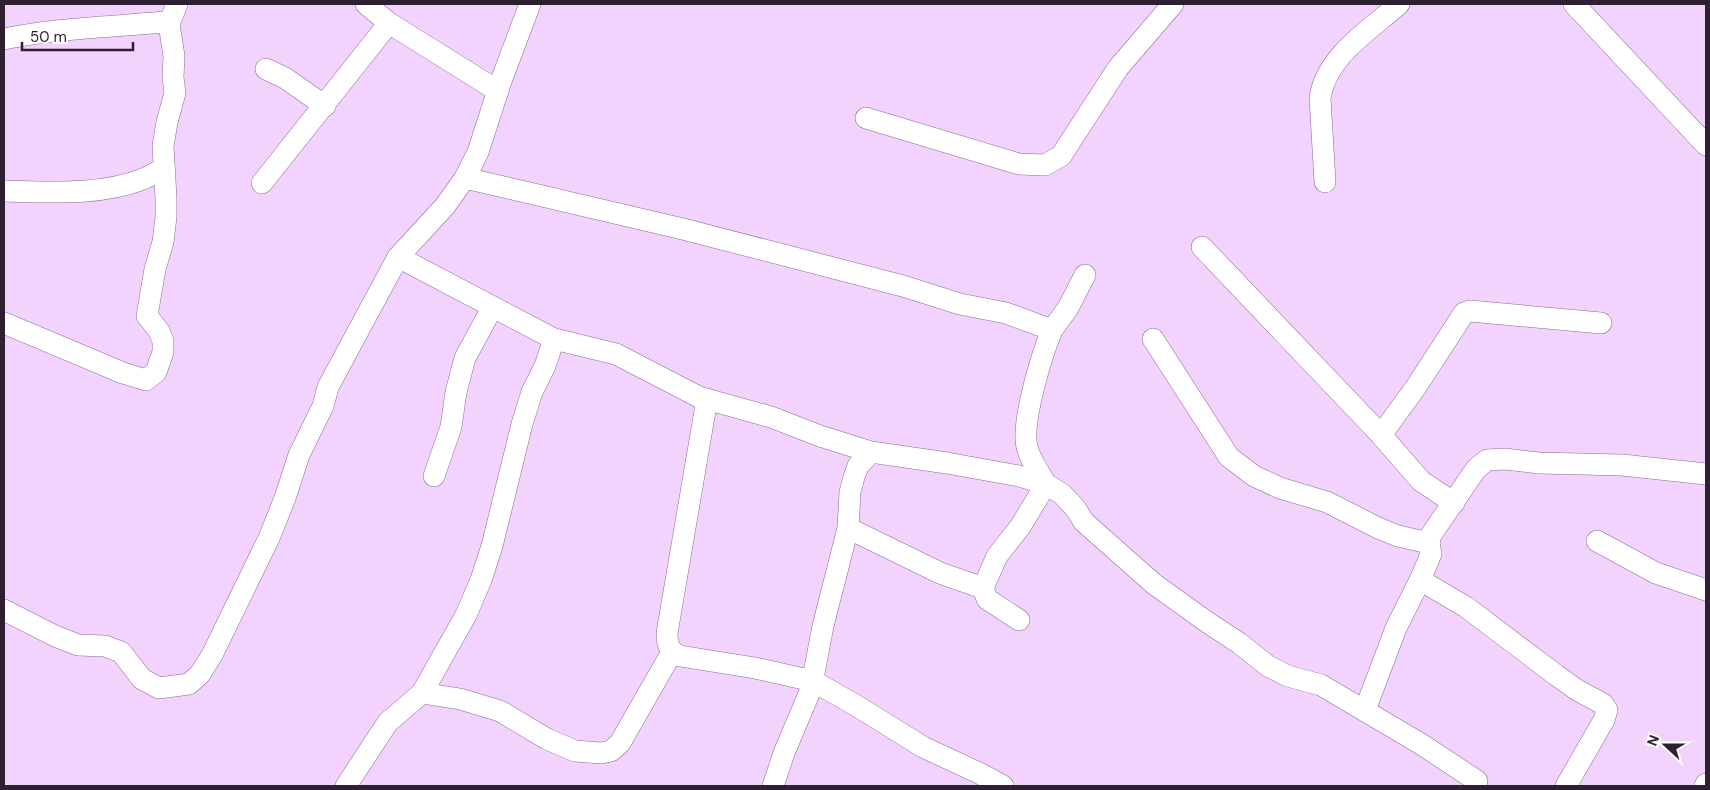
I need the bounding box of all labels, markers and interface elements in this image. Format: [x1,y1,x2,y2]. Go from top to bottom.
scale bar [22,20,134,52]
text: 50 m [30,27,67,47]
north arrow [1640,720,1690,770]
text: N [1643,732,1663,748]

